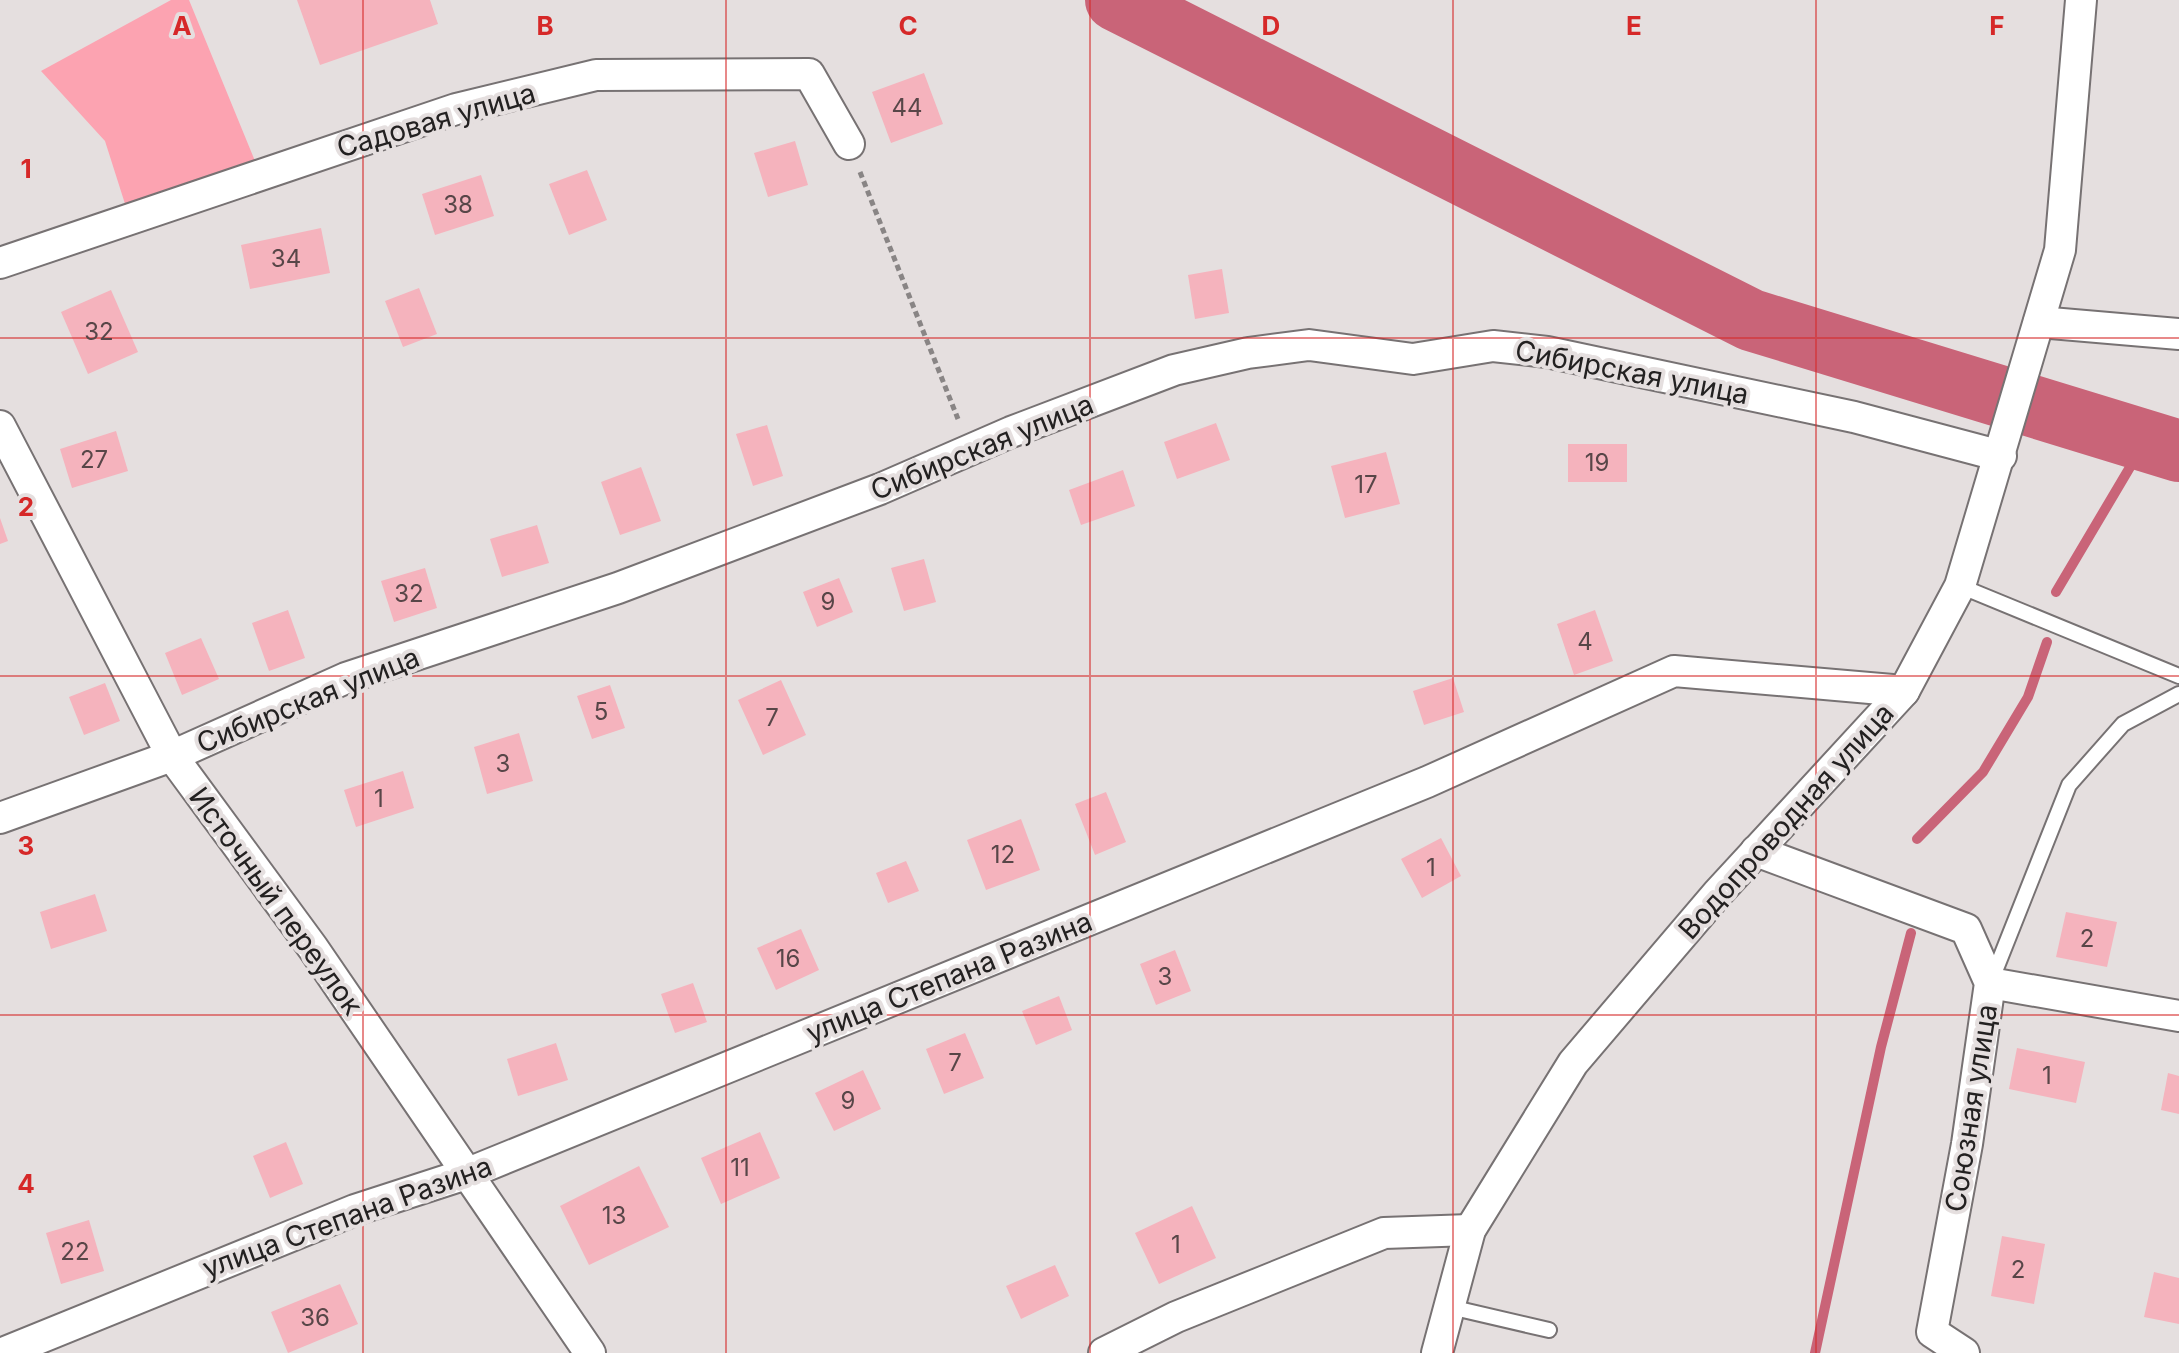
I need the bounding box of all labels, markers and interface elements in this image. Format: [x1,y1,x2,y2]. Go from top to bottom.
text: A [172,10,192,41]
text: B [536,10,554,41]
text: C [898,10,918,41]
text: D [1262,10,1280,41]
text: E [1626,10,1642,41]
text: F [1989,10,2005,41]
street label: Садовая улица [333,75,539,165]
house number: 44 [891,93,923,122]
text: 1 [20,153,32,184]
house number: 38 [443,190,473,219]
house number: 34 [271,244,301,273]
house number: 32 [84,317,114,346]
street label: Сибирская улица [1512,333,1752,411]
street label: Сибирская улица [866,387,1098,507]
house number: 27 [80,445,108,474]
house number: 19 [1585,448,1609,477]
house number: 17 [1354,470,1378,499]
text: 2 [18,491,34,522]
house number: 32 [394,579,424,608]
house number: 9 [821,587,835,616]
house number: 4 [1577,627,1593,656]
street label: Сибирская улица [192,640,424,760]
street label: Водопроводная улица [1671,696,1901,946]
house number: 5 [594,697,608,726]
house number: 7 [765,703,779,732]
house number: 3 [496,749,510,778]
street label: Источный переулок [182,781,370,1021]
house number: 1 [374,784,384,813]
text: 3 [18,830,34,861]
house number: 12 [991,840,1015,869]
house number: 1 [1426,853,1436,882]
street label: улица Степана Разина [801,904,1097,1050]
house number: 2 [2080,924,2094,953]
house number: 16 [776,944,800,973]
house number: 3 [1158,962,1172,991]
street label: Союзная улица [1938,1002,2004,1214]
house number: 7 [948,1048,962,1077]
house number: 1 [2042,1061,2052,1090]
house number: 9 [841,1086,855,1115]
street label: улица Степана Разина [198,1149,496,1285]
house number: 11 [730,1153,750,1182]
text: 4 [17,1168,35,1199]
house number: 13 [602,1201,626,1230]
house number: 1 [1171,1230,1181,1259]
house number: 22 [60,1237,90,1266]
house number: 2 [2011,1255,2025,1284]
house number: 36 [300,1303,330,1332]

